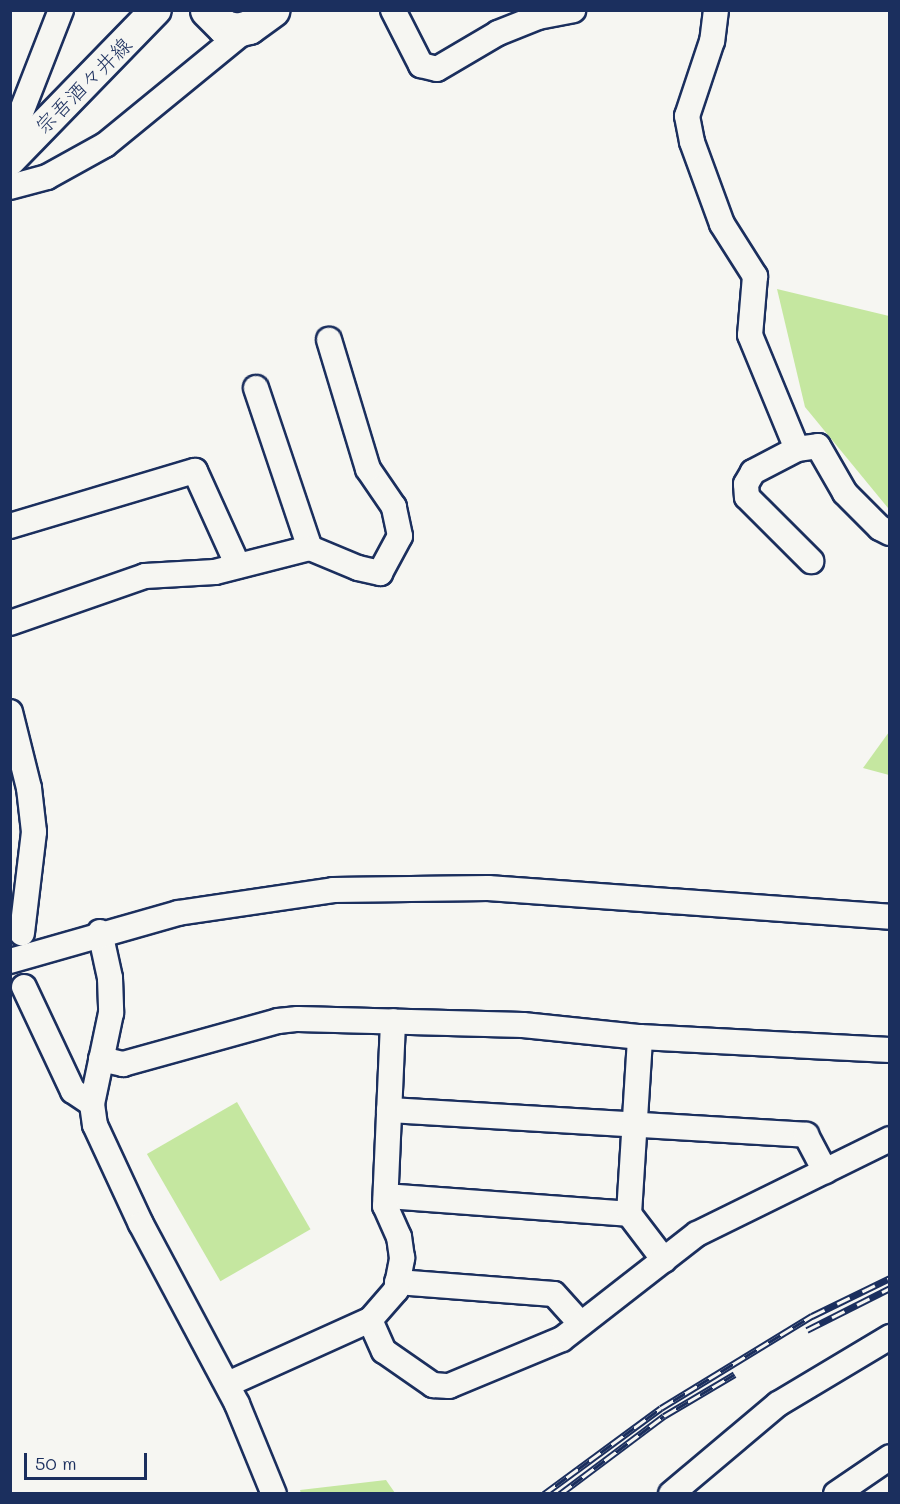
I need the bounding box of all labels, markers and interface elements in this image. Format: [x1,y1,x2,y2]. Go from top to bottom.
street label: 宗吾酒々井線 [30,32,136,138]
scale bar [27,1441,150,1479]
text: 50 m [35,1451,77,1475]

